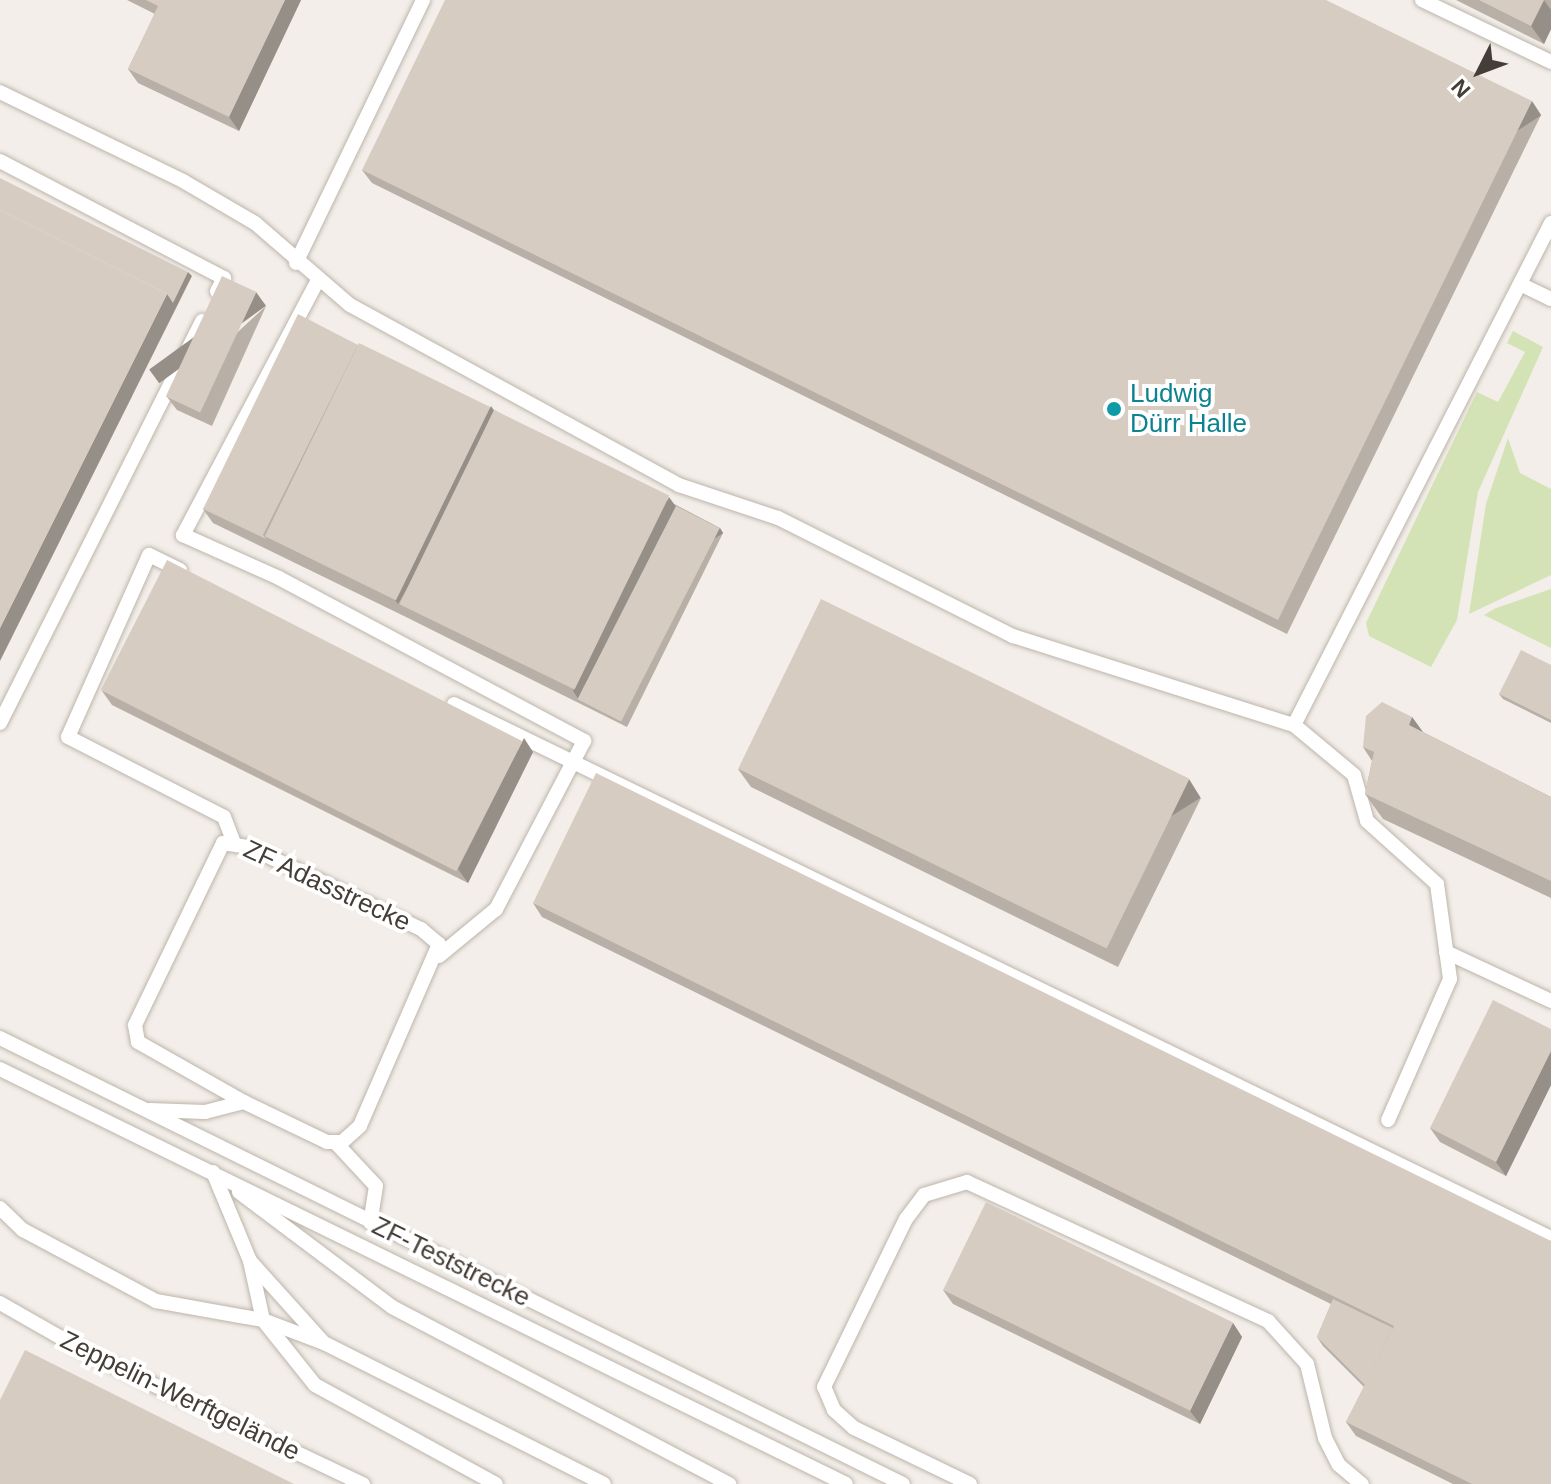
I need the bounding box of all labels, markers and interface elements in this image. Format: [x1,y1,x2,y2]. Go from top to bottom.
north arrow [1439,32,1519,112]
text: N [1446,74,1475,103]
place label: Ludwig Dürr Halle [1130,378,1247,440]
marker: Ludwig Dürr Halle [1105,400,1123,418]
street label: ZF Adasstrecke [238,833,416,939]
street label: ZF-Teststrecke [367,1210,535,1314]
street label: Zeppelin-Werftgelände [55,1324,305,1468]

